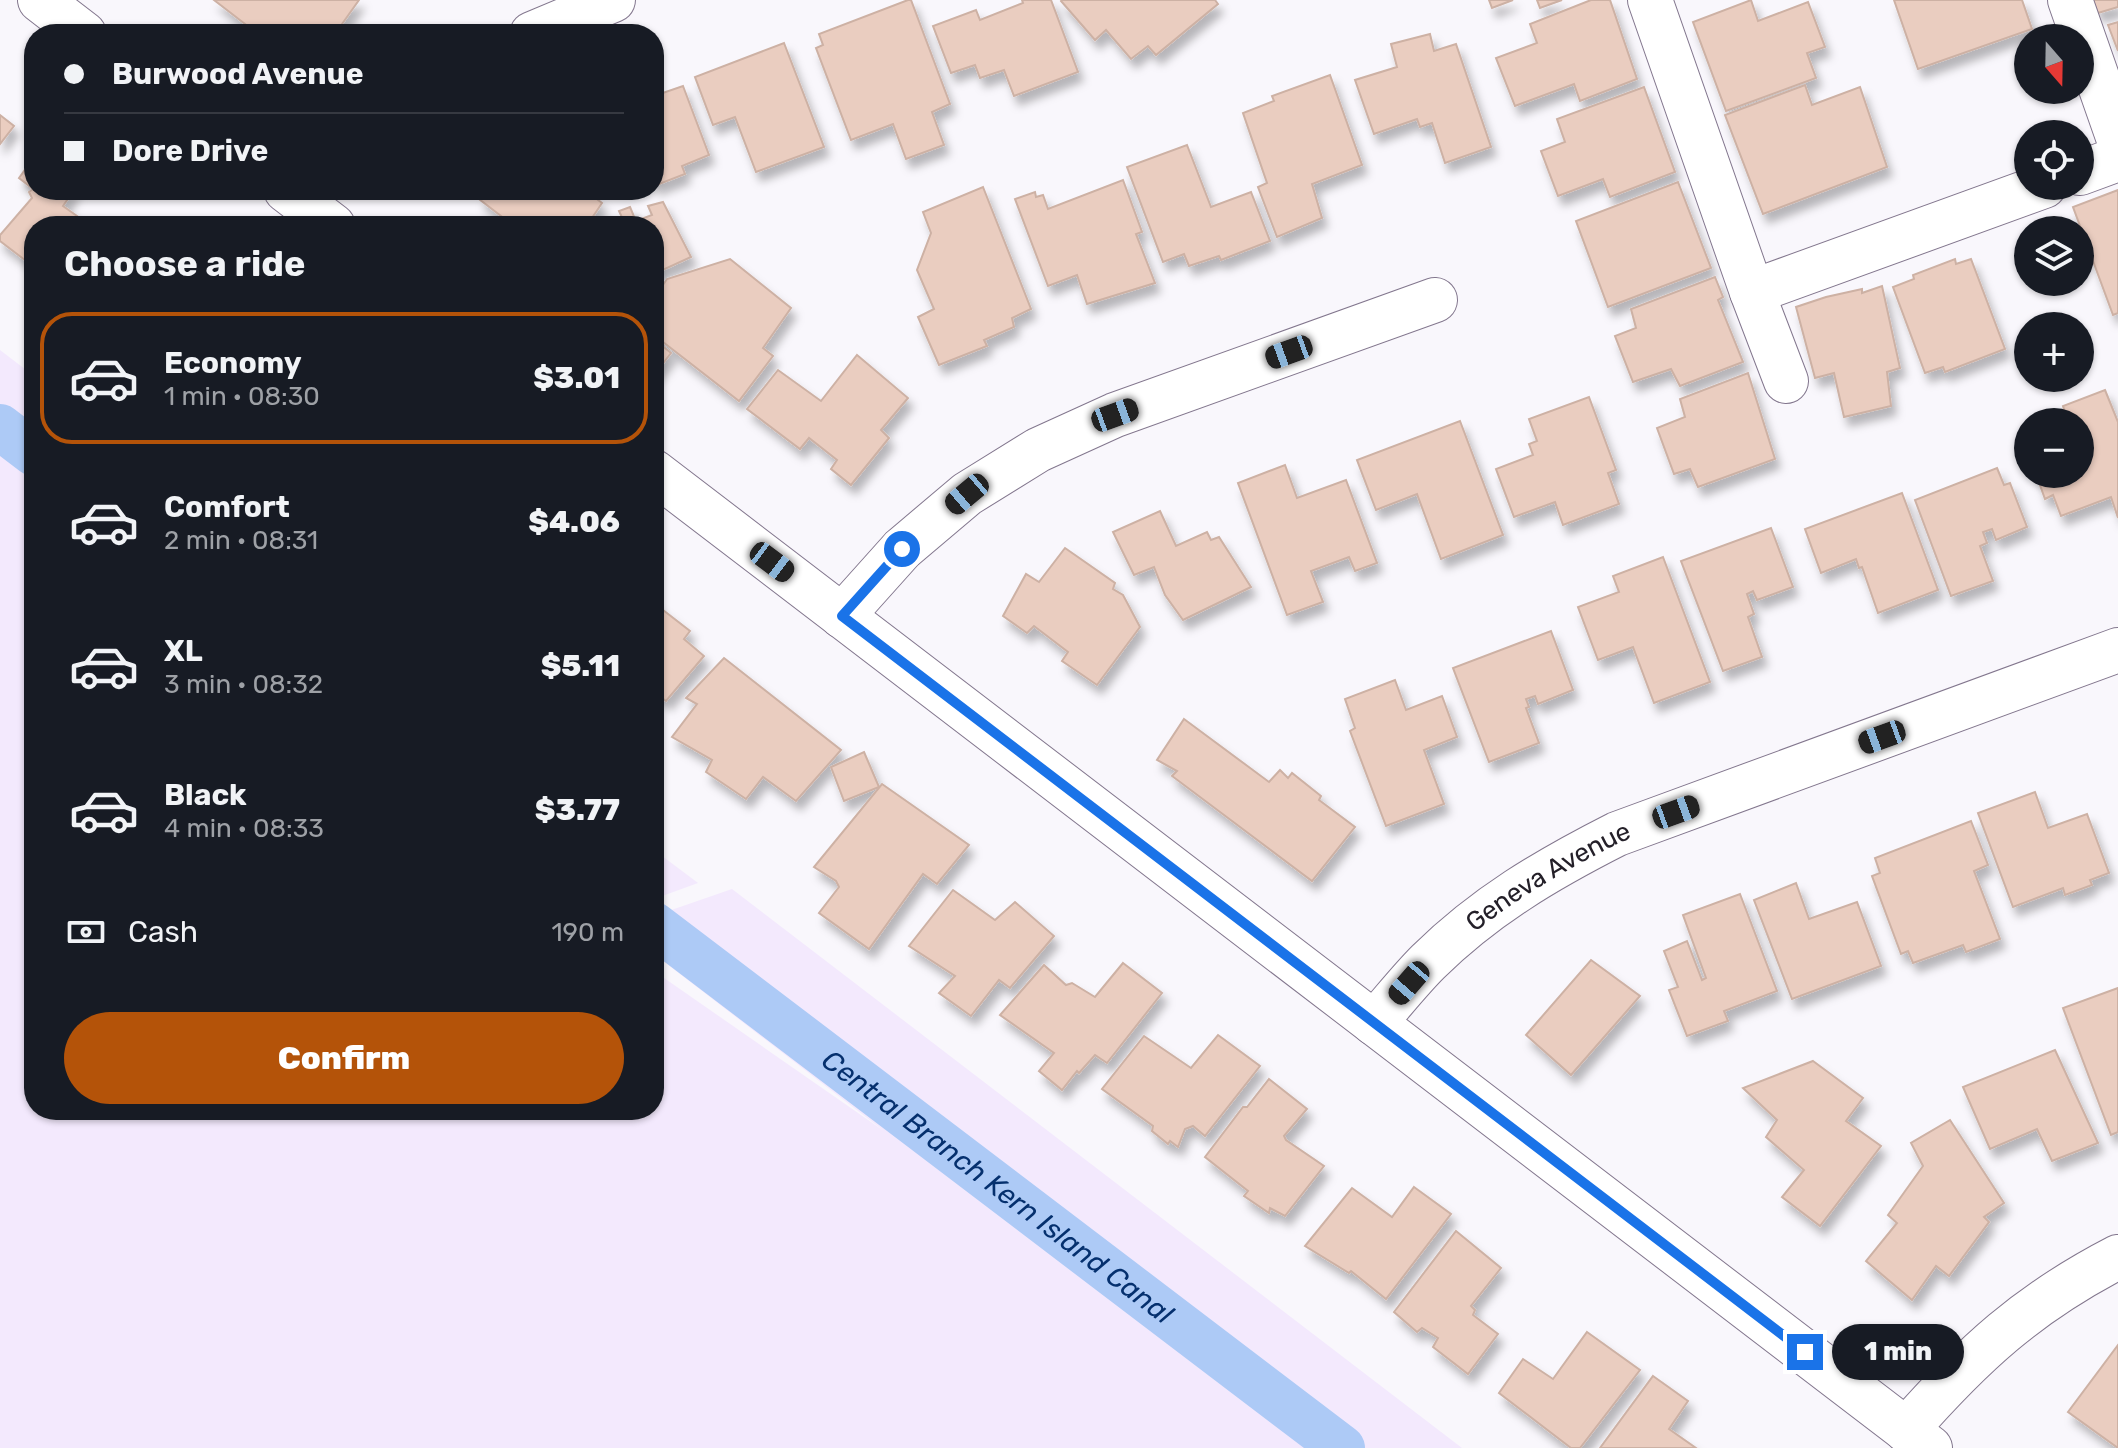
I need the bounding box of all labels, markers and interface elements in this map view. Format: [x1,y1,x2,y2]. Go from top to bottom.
north arrow [2014,24,2094,104]
map controls [2014,24,2094,488]
text: Burwood Avenue [112,56,364,92]
button: locate [2014,120,2094,200]
text: Dore Drive [112,133,268,169]
button: layers [2014,216,2094,296]
text: Choose a ride [64,242,305,285]
button: + [2014,312,2094,392]
car [1262,333,1316,371]
icon: car [68,342,140,414]
text: Economy [164,345,302,381]
text: $3.01 [533,360,620,396]
text: 1 min · 08:30 [164,381,320,412]
car [1088,396,1142,434]
button: − [2014,408,2094,488]
car [941,469,993,519]
icon: car [68,486,140,558]
text: Comfort [164,489,290,525]
text: $4.06 [528,504,620,540]
text: 2 min · 08:31 [164,525,318,556]
route start [884,531,920,567]
car [746,538,798,586]
icon: car [68,630,140,702]
text: XL [164,633,203,669]
text: $5.11 [541,648,620,684]
text: 3 min · 08:32 [164,669,323,700]
car [1855,718,1909,756]
icon: car [68,774,140,846]
text: Black [164,777,247,813]
text: $3.77 [535,792,620,828]
car [1649,793,1703,831]
text: 4 min · 08:33 [164,813,324,844]
street label: Geneva Avenue [1459,815,1634,938]
icon: cash [64,910,108,954]
text: Cash [128,914,198,950]
text: 190 m [551,917,624,948]
car [1384,957,1434,1009]
button: Confirm [64,1012,624,1104]
water label: Central Branch Kern Island Canal [816,1043,1181,1331]
callout: 1 min [1833,1324,1965,1380]
route end [1787,1334,1823,1370]
text: 1 min [1864,1336,1932,1367]

